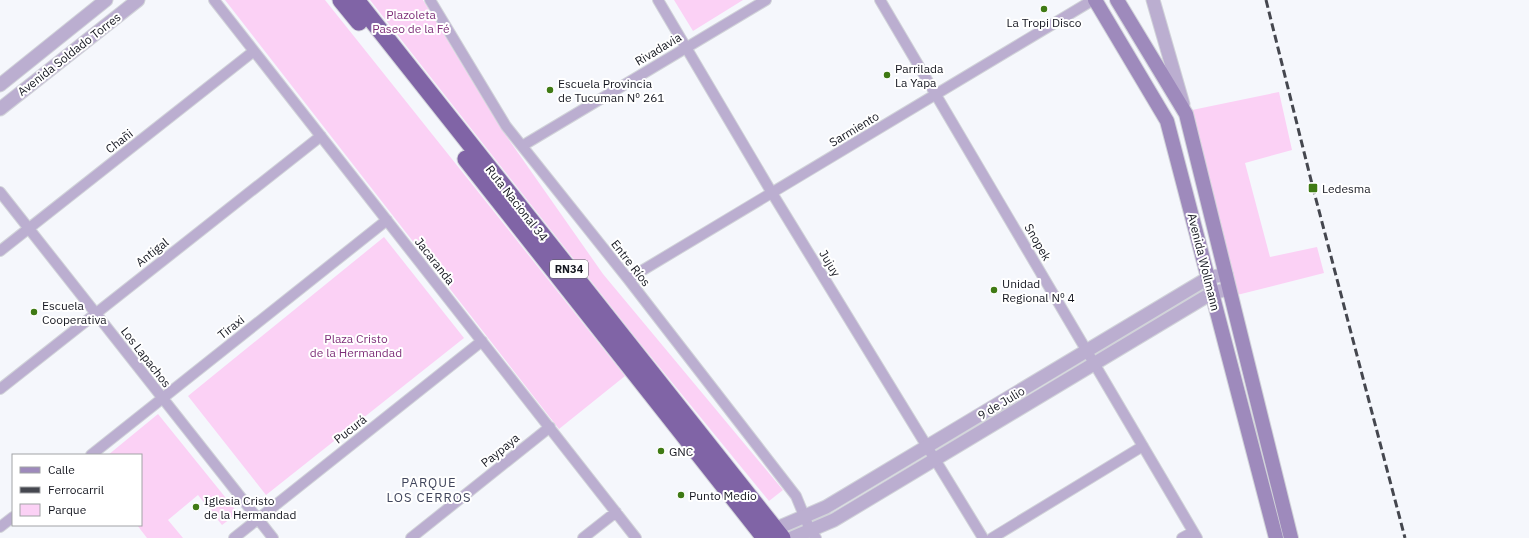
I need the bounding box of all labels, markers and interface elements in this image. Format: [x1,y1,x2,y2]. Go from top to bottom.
marker: La Tropi Disco [1039,4,1049,14]
park label: Plazoleta Paseo de la Fé [372,7,450,36]
street label: Avenida Soldado Torres [14,9,124,99]
place label: La Tropi Disco [1006,15,1082,30]
street label: Rivadavia [632,29,684,69]
place label: Parrilada La Yapa [895,61,944,90]
marker: Parrilada La Yapa [882,70,892,80]
place label: Escuela Provincia de Tucuman Nº 261 [558,76,665,105]
marker: Escuela Provincia de Tucuman Nº 261 [545,85,555,95]
street label: Sarmiento [826,108,882,150]
street label: Chañi [102,126,136,156]
street label: Ruta Nacional 34 [483,162,551,244]
place label: Ledesma [1322,181,1371,196]
marker: Ledesma [1307,182,1319,194]
street label: Avenida Wollmann [1185,212,1223,312]
street label: Snopek [1021,221,1055,264]
street label: Antigal [133,234,171,270]
street label: Jacaranda [412,234,458,288]
street label: Entre Ríos [608,237,654,289]
street label: Jujuy [816,247,844,279]
road number: RN34 [550,260,588,278]
place label: Unidad Regional Nº 4 [1002,276,1075,305]
marker: Unidad Regional Nº 4 [989,285,999,295]
place label: Escuela Cooperativa [42,298,107,327]
marker: Escuela Cooperativa [29,307,39,317]
street label: Tiraxi [215,312,247,342]
street label: Los Lapachos [118,324,174,390]
park label: Plaza Cristo de la Hermandad [310,331,402,360]
street label: 9 de Julio [975,383,1028,423]
street label: Pucurá [331,411,370,447]
street label: Paypaya [478,430,523,470]
place label: GNC [669,444,694,459]
marker: GNC [656,446,666,456]
legend [12,454,142,526]
text: Calle [48,462,75,477]
district label: PARQUE LOS CERROS [387,474,471,506]
text: Ferrocarril [48,482,104,497]
place label: Punto Medio [689,488,757,503]
marker: Punto Medio [676,490,686,500]
place label: Iglesia Cristo de la Hermandad [204,493,296,522]
text: Parque [48,502,87,517]
marker: Iglesia Cristo de la Hermandad [191,502,201,512]

